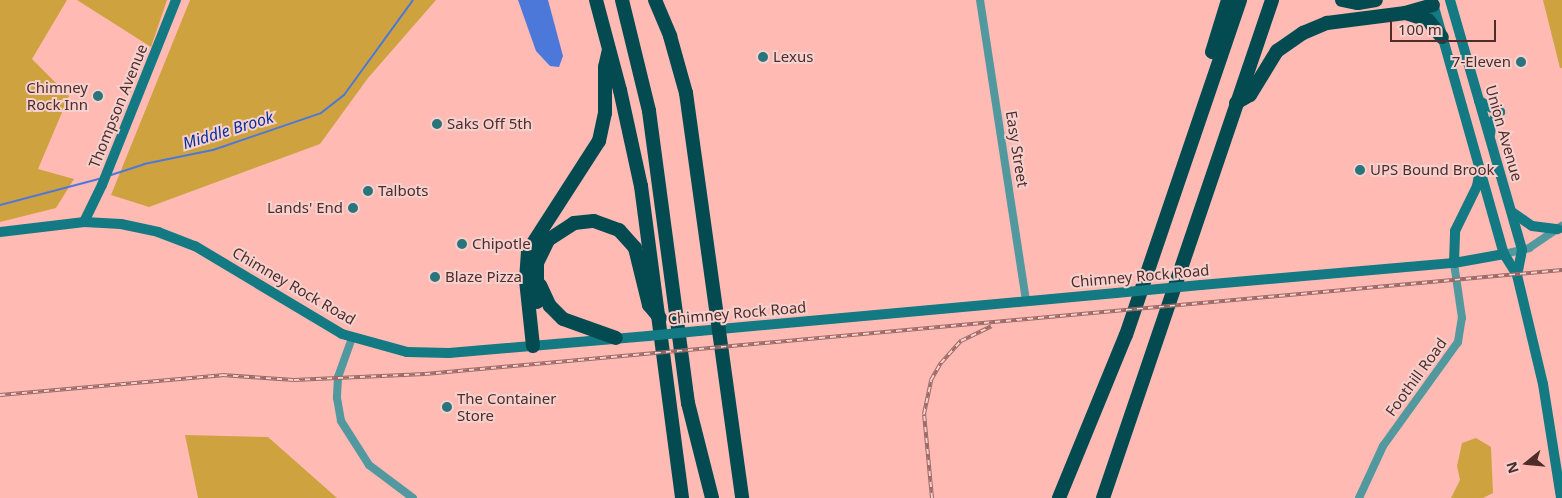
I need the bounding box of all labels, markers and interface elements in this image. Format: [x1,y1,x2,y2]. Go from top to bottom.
scale bar [1392,10,1498,42]
text: 100 m [1398,19,1442,39]
street label: Thompson Avenue [85,41,151,171]
place label: Lexus [773,48,813,66]
marker: Lexus [757,51,769,63]
place label: 7-Eleven [1452,53,1511,71]
marker: 7-Eleven [1515,56,1527,68]
place label: Chimney Rock Inn [26,78,88,113]
street label: Union Avenue [1482,83,1526,183]
marker: Chimney Rock Inn [92,90,104,102]
water label: Middle Brook [180,107,276,153]
street label: Easy Street [1002,109,1032,189]
place label: Saks Off 5th [447,115,532,133]
marker: Saks Off 5th [431,118,443,130]
place label: UPS Bound Brook [1370,161,1494,179]
marker: UPS Bound Brook [1354,164,1366,176]
place label: Talbots [378,182,428,200]
marker: Talbots [362,185,374,197]
place label: Lands' End [267,199,343,217]
marker: Lands' End [347,202,359,214]
place label: Chipotle [472,235,531,253]
marker: Chipotle [456,238,468,250]
street label: Chimney Rock Road [229,243,359,329]
street label: Chimney Rock Road [1070,261,1210,291]
place label: Blaze Pizza [445,268,522,286]
marker: Blaze Pizza [429,271,441,283]
street label: Chimney Rock Road [667,298,807,328]
street label: Foothill Road [1382,334,1450,420]
place label: The Container Store [457,389,556,424]
marker: The Container Store [441,401,453,413]
north arrow [1502,438,1552,488]
text: N [1501,459,1523,476]

